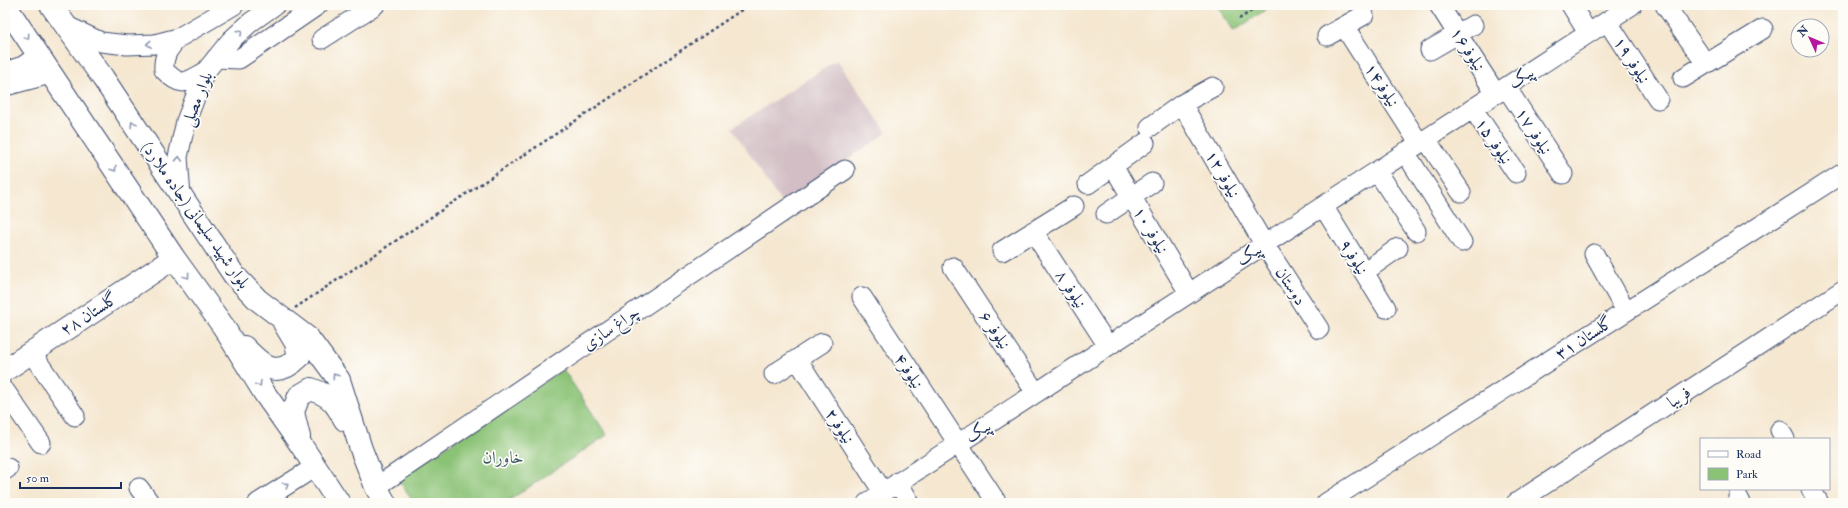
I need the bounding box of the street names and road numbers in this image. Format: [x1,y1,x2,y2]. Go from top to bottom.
street label: نیلوفر۱۶ [1446,23,1490,75]
street label: نیلوفر ۱۹ [1609,33,1655,87]
street label: نیلوفر۱۴ [1360,59,1404,111]
street label: پیک [1504,61,1539,95]
street label: بلوار مصلی [177,69,219,130]
street label: نیلوفر ۱۷ [1511,104,1557,158]
street label: نیلوفر ۱۵ [1471,114,1517,168]
street label: بلوار شهید سلیمانی (جاده ملارد) [137,137,255,293]
street label: نیلوفر ۱۲ [1201,146,1245,202]
street label: نیلوفر ۱۰ [1129,202,1173,258]
street label: نیلوفر۹ [1335,235,1373,279]
street label: پیک [1232,238,1267,272]
street label: دوستان [1271,263,1311,309]
street label: نیلوفر ۸ [1051,266,1091,312]
street label: گلستان ۲۸ [56,288,122,340]
street label: چراغ سازی [578,301,645,357]
street label: نیلوفر ۶ [975,307,1015,353]
street label: گلستان ۳۱ [1551,312,1617,364]
street label: نیلوفر۴ [890,349,928,393]
street label: فریبا [1663,382,1695,412]
street label: نیلوفر۲ [821,404,859,448]
street label: پیک [961,415,996,449]

